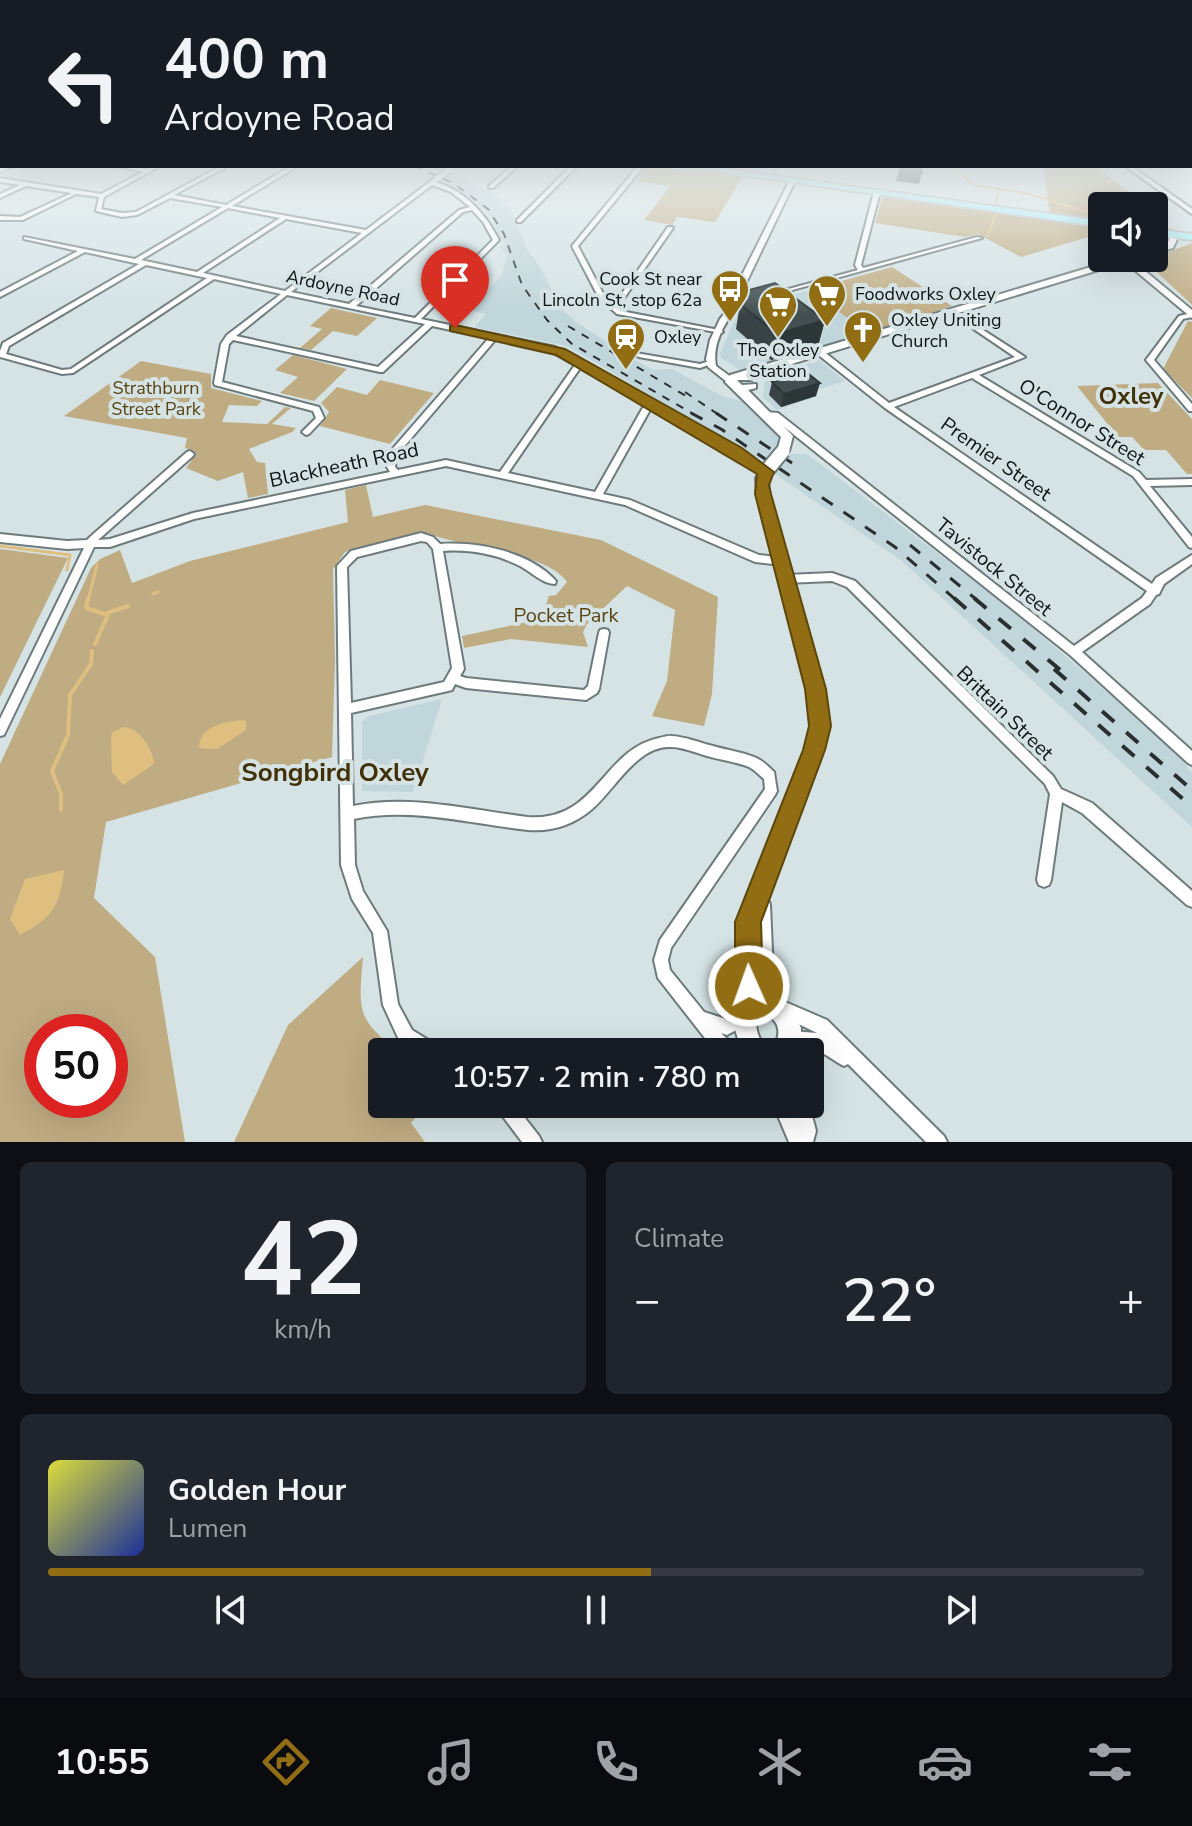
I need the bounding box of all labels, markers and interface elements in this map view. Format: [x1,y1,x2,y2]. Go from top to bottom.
text: 400 m [164,21,329,98]
icon: left [32,32,136,136]
text: Ardoyne Road [164,94,395,143]
map controls [1088,192,1168,272]
button: sound [1088,192,1168,272]
pin [421,246,489,328]
icon: arrive [433,258,477,302]
street label: Ardoyne Road [284,264,402,312]
place label: Cook St near Lincoln St, stop 62a [542,267,703,312]
bus stop icon: Cook St near Lincoln St, stop 62a [709,268,751,323]
supermarket icon: Foodworks Oxley [806,273,848,328]
place label: Foodworks Oxley [855,282,997,306]
supermarket icon: The Oxley Station [757,284,799,339]
place label: Oxley Uniting Church [891,308,1002,353]
church icon: Oxley Uniting Church [842,309,884,364]
station icon: Oxley [605,316,647,371]
place label: Oxley [654,325,702,349]
place label: The Oxley Station [737,338,820,383]
street label: O'Connor Street [1014,372,1151,472]
park label: Strathburn Street Park [111,376,202,421]
district label: Oxley [1099,380,1164,412]
street label: Premier Street [935,411,1058,508]
street label: Blackheath Road [267,436,421,494]
street label: Tavistock Street [930,512,1059,623]
park label: Pocket Park [513,602,620,629]
street label: Brittain Street [951,660,1060,767]
district label: Songbird Oxley [241,755,429,790]
position arrow [707,944,791,1028]
speed limit sign: 50 [24,1014,128,1118]
text: 10:57 · 2 min · 780 m [451,1057,741,1098]
text: 42 [241,1189,365,1331]
text: Climate [634,1221,724,1256]
text: 22° [842,1260,936,1342]
text: − [634,1271,660,1331]
text: + [1118,1271,1144,1331]
text: km/h [274,1312,332,1347]
text: Golden Hour [168,1470,346,1511]
text: Lumen [168,1511,247,1546]
icon: previous [209,1588,253,1632]
icon: pause [574,1588,618,1632]
icon: next [939,1588,983,1632]
icon: directions [258,1734,314,1790]
icon: music [423,1734,479,1790]
icon: phone [588,1734,644,1790]
icon: climate [752,1734,808,1790]
icon: car [917,1734,973,1790]
icon: filters [1082,1734,1138,1790]
text: 10:55 [54,1738,150,1787]

